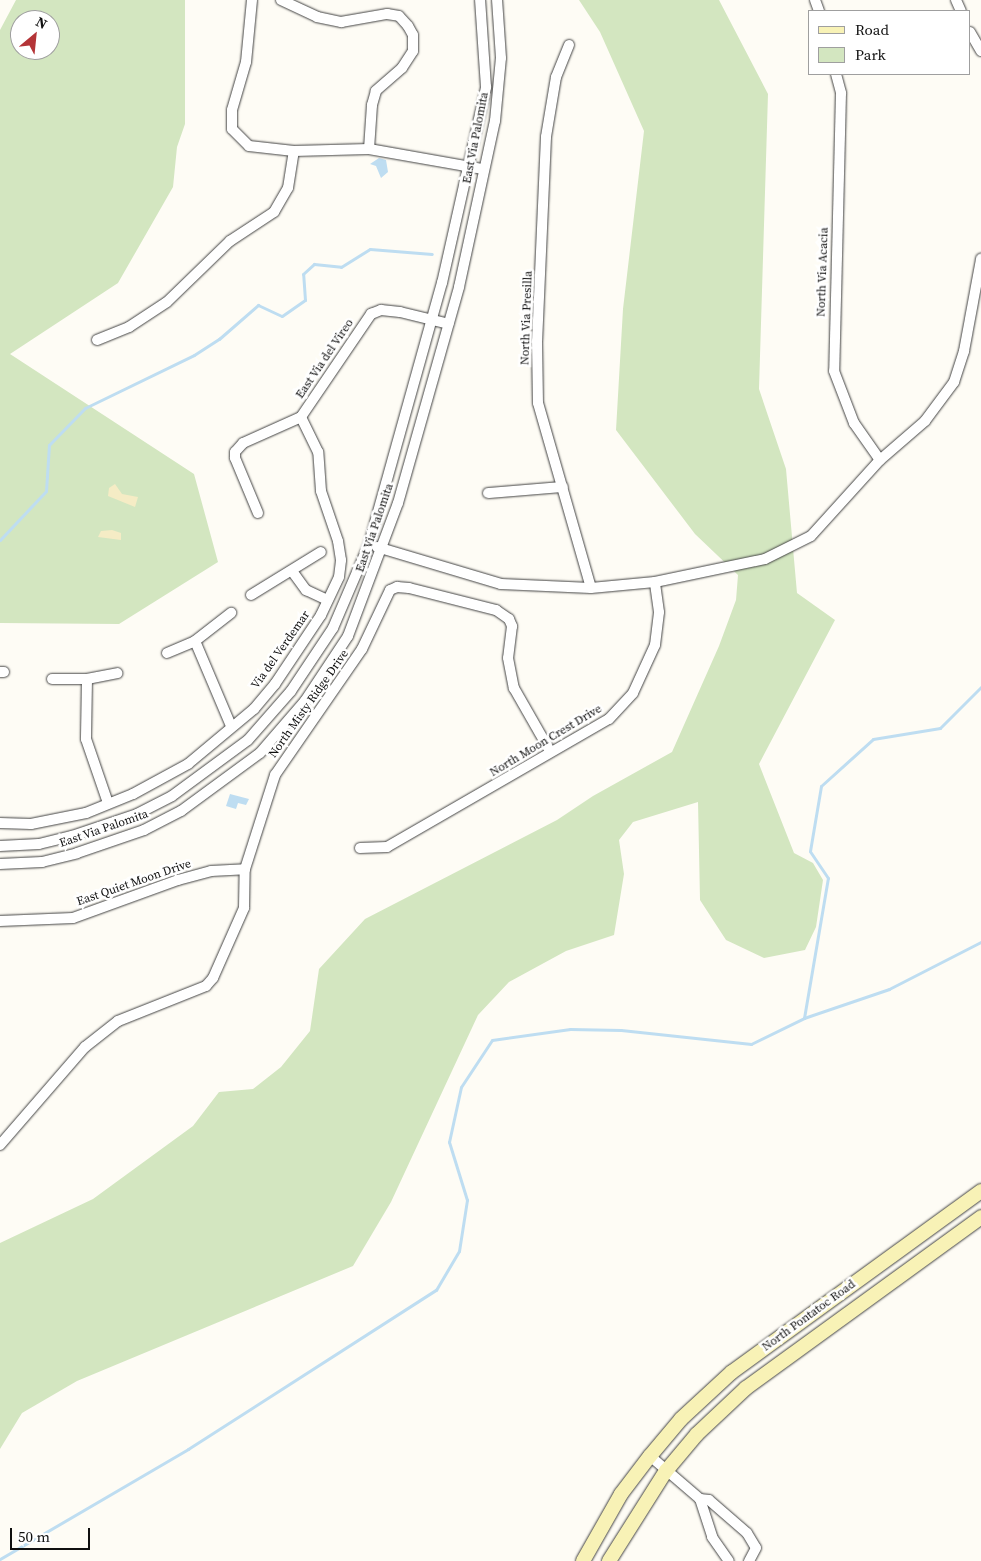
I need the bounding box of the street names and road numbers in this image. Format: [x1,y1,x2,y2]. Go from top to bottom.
street label: East Via Palomita [460,91,492,185]
street label: North Via Acacia [814,227,832,317]
street label: North Via Presilla [518,270,536,366]
street label: East Via del Vireo [293,316,357,402]
street label: East Via Palomita [353,482,397,574]
street label: Via del Verdemar [249,608,313,692]
street label: North Misty Ridge Drive [266,647,352,761]
street label: North Moon Crest Drive [488,702,604,780]
street label: East Via Palomita [58,807,150,851]
street label: East Quiet Moon Drive [75,857,193,909]
street label: North Pontatoc Road [760,1277,858,1355]

